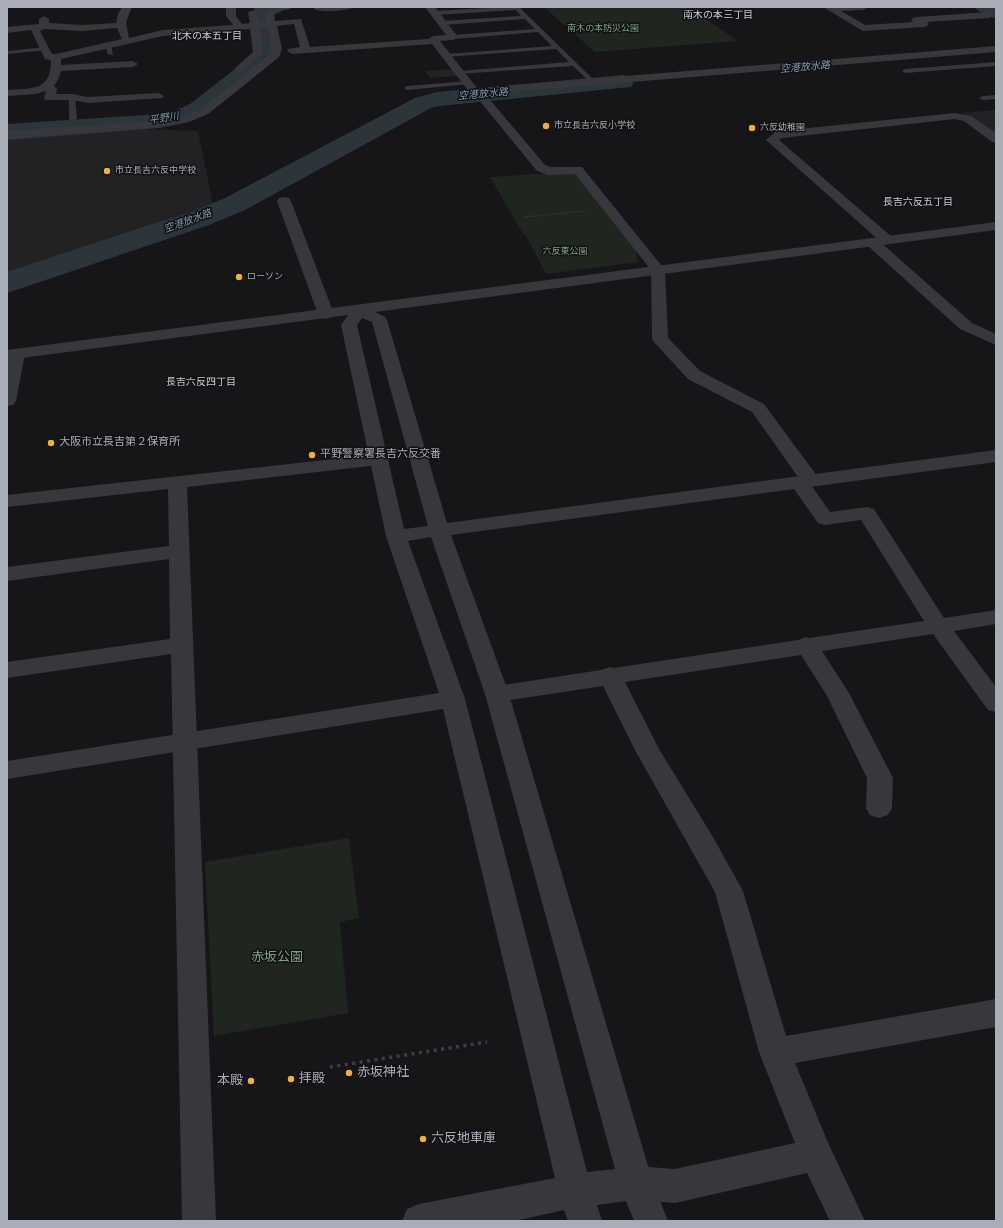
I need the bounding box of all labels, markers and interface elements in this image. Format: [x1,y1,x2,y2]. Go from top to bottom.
district label: 南木の本三丁目 [683,10,753,22]
park label: 南木の本防災公園 [567,24,639,34]
district label: 北木の本五丁目 [172,31,242,43]
water label: 空港放水路 [780,60,830,76]
water label: 空港放水路 [458,87,508,103]
water label: 平野川 [148,111,180,127]
marker: 市立長吉六反小学校 [541,121,551,131]
place label: 市立長吉六反小学校 [554,121,635,131]
marker: 六反幼稚園 [747,123,757,133]
place label: 六反幼稚園 [760,123,805,133]
marker: 市立長吉六反中学校 [102,166,112,176]
place label: 市立長吉六反中学校 [115,166,196,176]
district label: 長吉六反五丁目 [883,197,953,209]
water label: 空港放水路 [162,208,214,236]
park label: 六反東公園 [543,247,587,257]
marker: ローソン [234,272,244,282]
place label: ローソン [247,272,283,282]
district label: 長吉六反四丁目 [166,377,236,389]
place label: 大阪市立長吉第２保育所 [59,436,180,450]
marker: 大阪市立長吉第２保育所 [46,438,56,448]
place label: 平野警察署長吉六反交番 [320,448,441,462]
marker: 平野警察署長吉六反交番 [307,450,317,460]
park label: 赤坂公園 [251,950,303,966]
place label: 赤坂神社 [357,1065,409,1081]
marker: 赤坂神社 [344,1068,354,1078]
place label: 拝殿 [299,1071,325,1087]
place label: 本殿 [217,1073,243,1089]
marker: 拝殿 [286,1074,296,1084]
marker: 本殿 [246,1076,256,1086]
place label: 六反地車庫 [431,1131,496,1147]
marker: 六反地車庫 [418,1134,428,1144]

